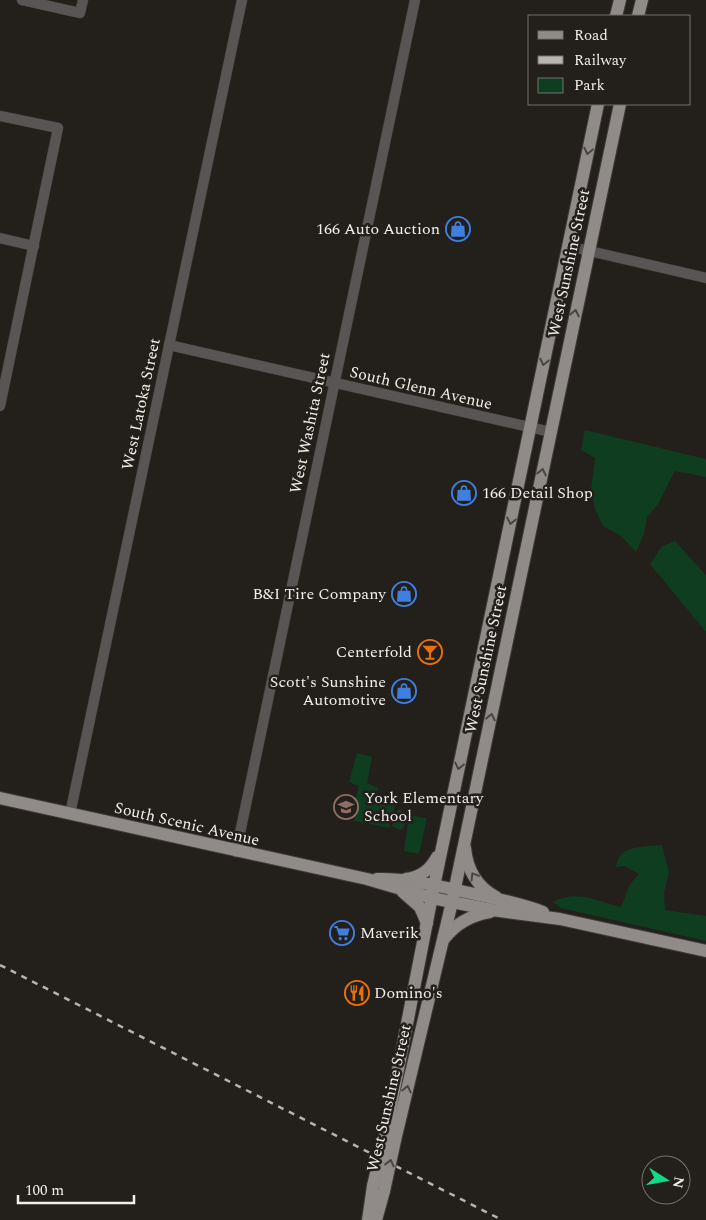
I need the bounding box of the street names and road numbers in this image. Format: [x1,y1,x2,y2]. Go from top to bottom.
street label: West Sunshine Street [542,187,596,339]
street label: West Latoka Street [115,336,167,472]
street label: West Washita Street [283,350,337,496]
street label: South Glenn Avenue [347,360,495,416]
street label: West Sunshine Street [459,583,513,735]
street label: South Scenic Avenue [112,796,262,852]
street label: West Sunshine Street [360,1022,418,1174]

